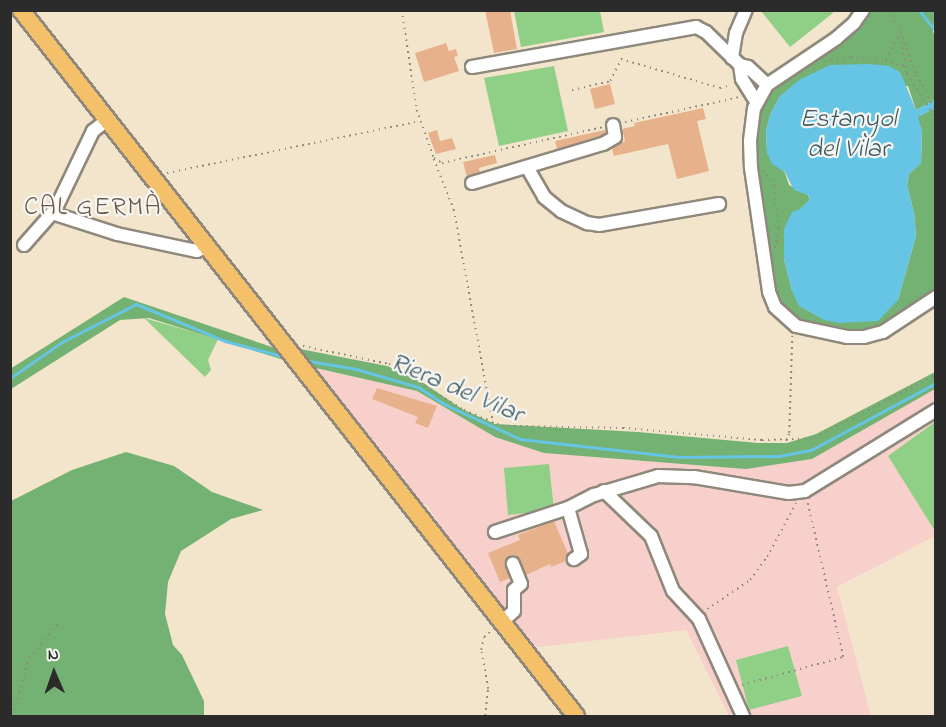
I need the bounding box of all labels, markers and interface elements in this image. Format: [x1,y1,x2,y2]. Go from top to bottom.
water label: Estanyol del Vilar [800,105,896,166]
district label: CAL GERMÀ [24,193,162,225]
water label: Riera del Vilar [385,348,527,432]
north arrow [24,643,84,703]
text: N [48,643,59,667]

